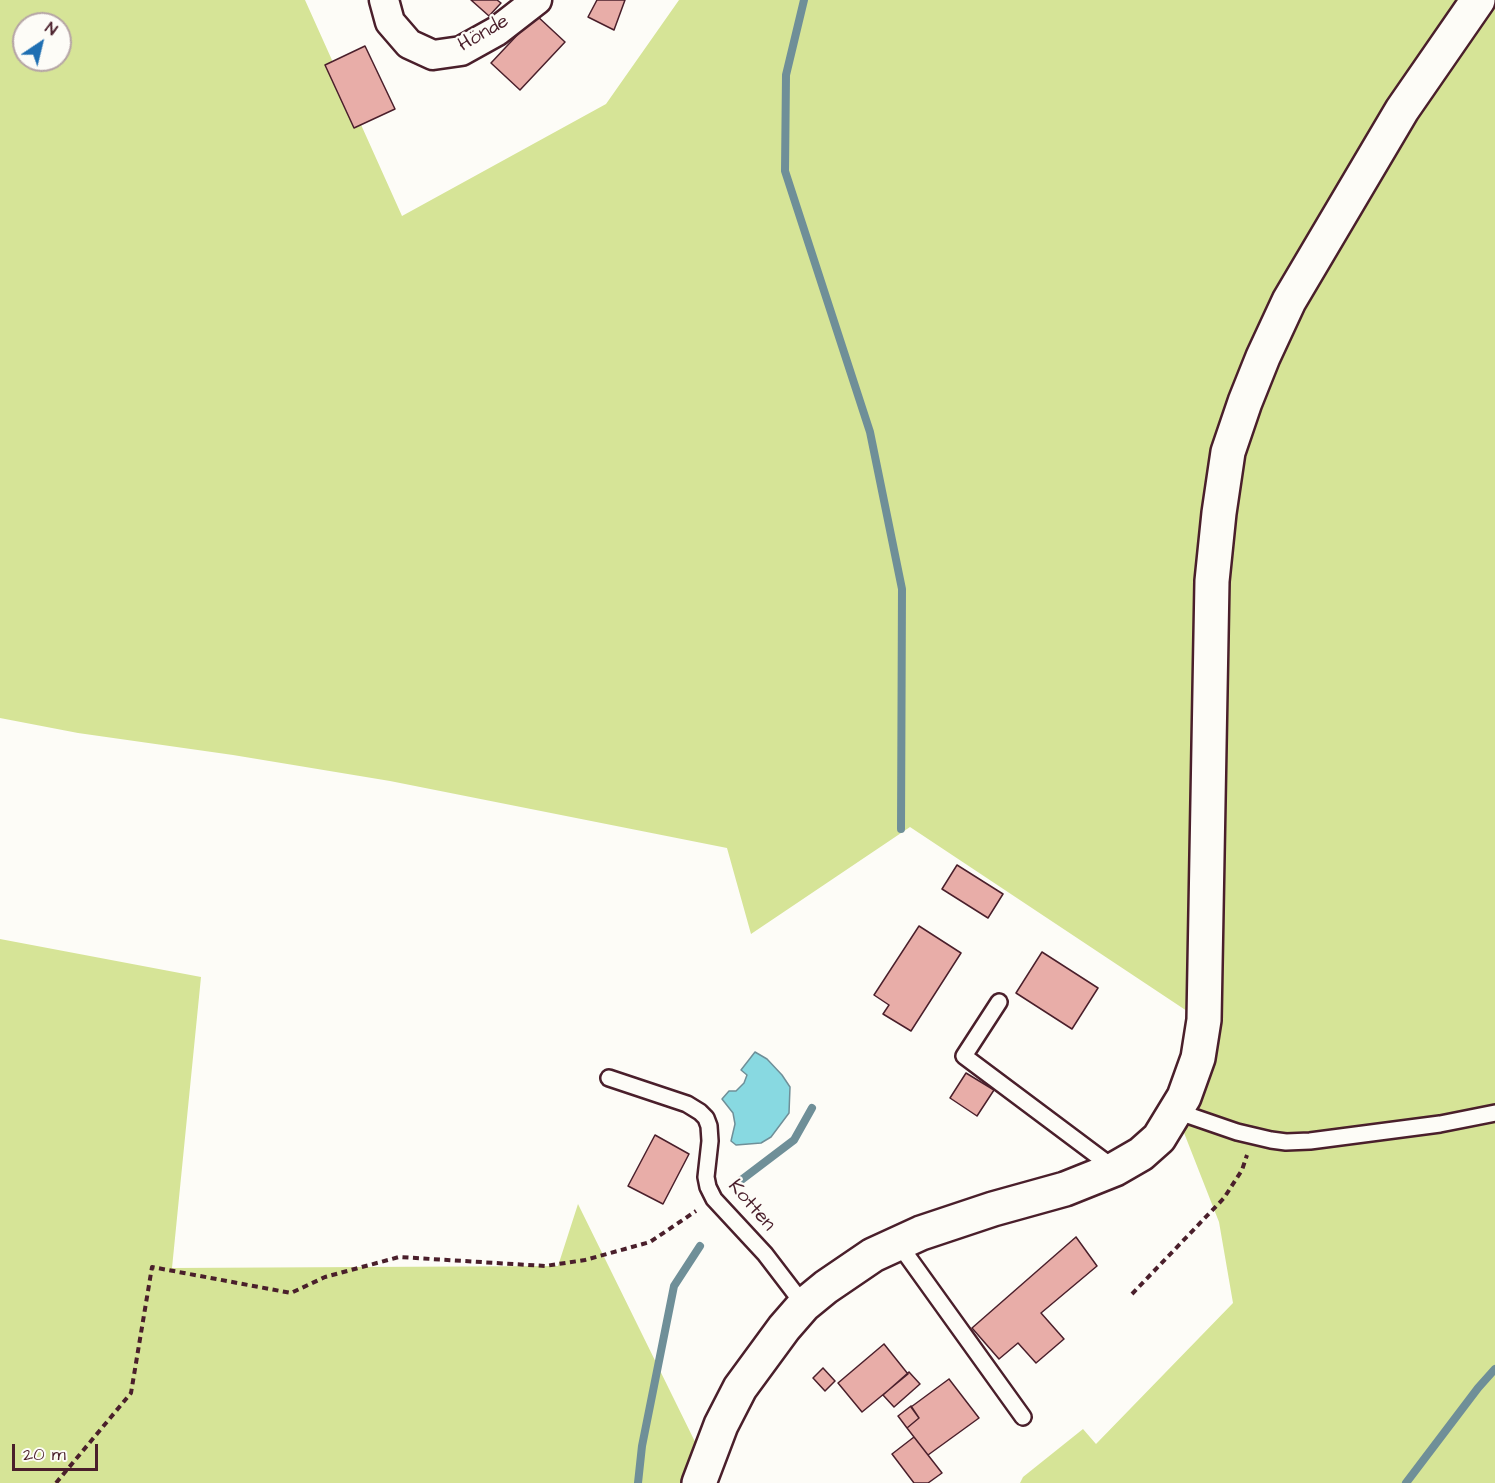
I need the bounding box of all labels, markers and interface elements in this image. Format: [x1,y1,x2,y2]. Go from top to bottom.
street label: Hönde [454,10,514,58]
north arrow [12,12,72,72]
text: N [41,17,62,41]
street label: Kotten [722,1175,780,1237]
scale bar [15,1432,100,1470]
text: 20 m [23,1442,66,1467]

